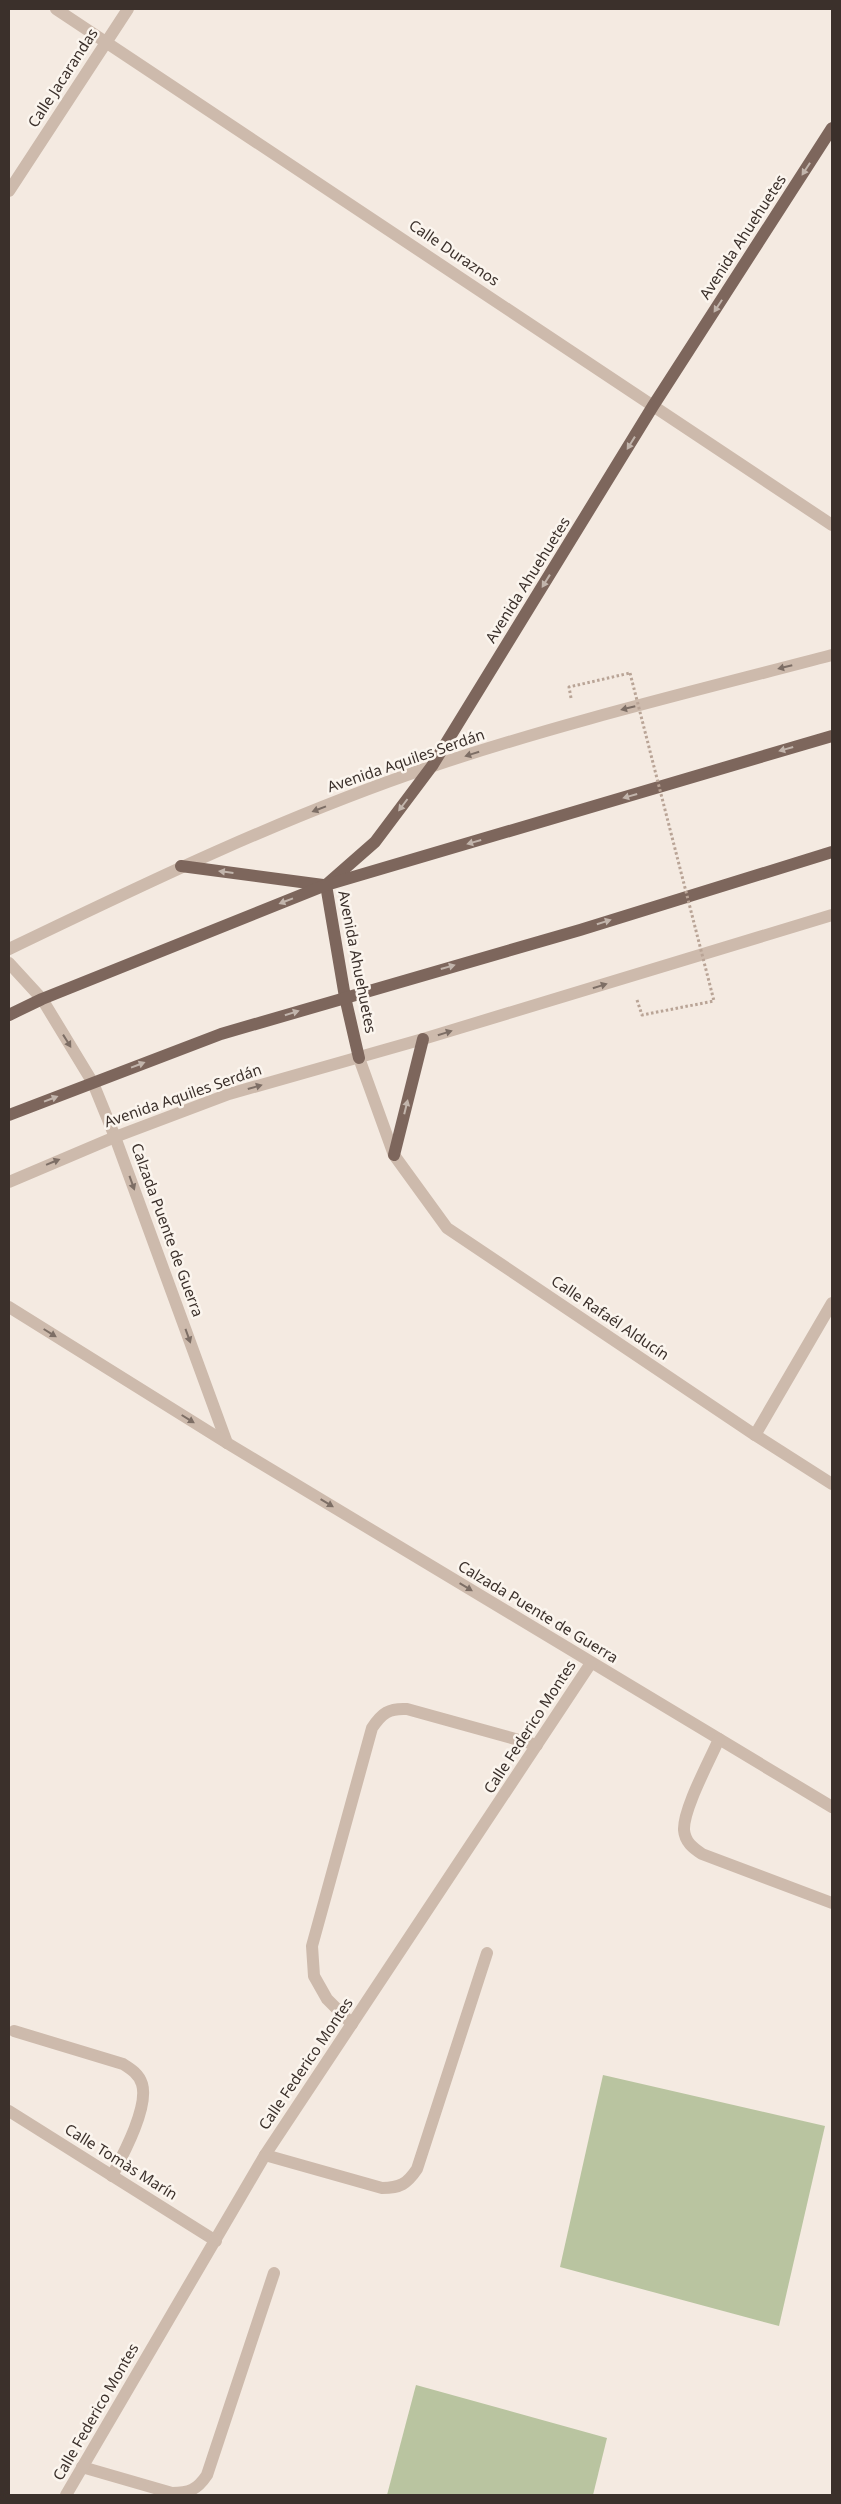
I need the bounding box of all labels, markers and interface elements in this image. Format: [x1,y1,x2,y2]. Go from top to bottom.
street label: Calle Jacarandas [23,24,102,131]
one-way arrow [801,162,811,176]
street label: Avenida Ahuehuetes [694,170,790,303]
street label: Calle Duraznos [405,214,504,290]
one-way arrow [713,299,723,312]
one-way arrow [626,436,635,449]
street label: Avenida Ahuehuetes [480,513,574,646]
one-way arrow [541,575,550,588]
one-way arrow [778,663,793,671]
one-way arrow [620,704,635,712]
street label: Avenida Aquiles Serdán [324,724,487,796]
one-way arrow [778,746,793,754]
one-way arrow [464,750,479,758]
one-way arrow [622,792,637,800]
one-way arrow [398,798,409,811]
one-way arrow [311,805,326,813]
one-way arrow [466,838,481,846]
one-way arrow [217,868,233,876]
street label: Avenida Ahuehuetes [334,889,382,1035]
one-way arrow [278,898,293,905]
one-way arrow [597,918,612,926]
one-way arrow [441,963,456,971]
one-way arrow [593,981,608,989]
one-way arrow [284,1008,299,1016]
one-way arrow [437,1028,452,1036]
one-way arrow [63,1034,72,1048]
street label: Avenida Aquiles Serdán [101,1059,264,1131]
one-way arrow [131,1061,146,1069]
one-way arrow [247,1083,262,1091]
one-way arrow [44,1095,59,1103]
one-way arrow [402,1100,410,1115]
street label: Calzada Puente de Guerra [127,1140,209,1319]
one-way arrow [46,1158,61,1165]
one-way arrow [128,1176,136,1191]
street label: Calle Rafaél Alducín [548,1270,673,1364]
one-way arrow [44,1328,57,1338]
one-way arrow [185,1328,192,1343]
one-way arrow [182,1414,195,1423]
one-way arrow [320,1499,333,1508]
street label: Calzada Puente de Guerra [455,1555,622,1667]
one-way arrow [460,1583,473,1592]
street label: Calle Federico Montes [479,1656,580,1797]
street label: Calle Federico Montes [253,1994,357,2133]
street label: Calle Tomàs Marín [61,2118,182,2204]
street label: Calle Federico Montes [48,2339,143,2484]

